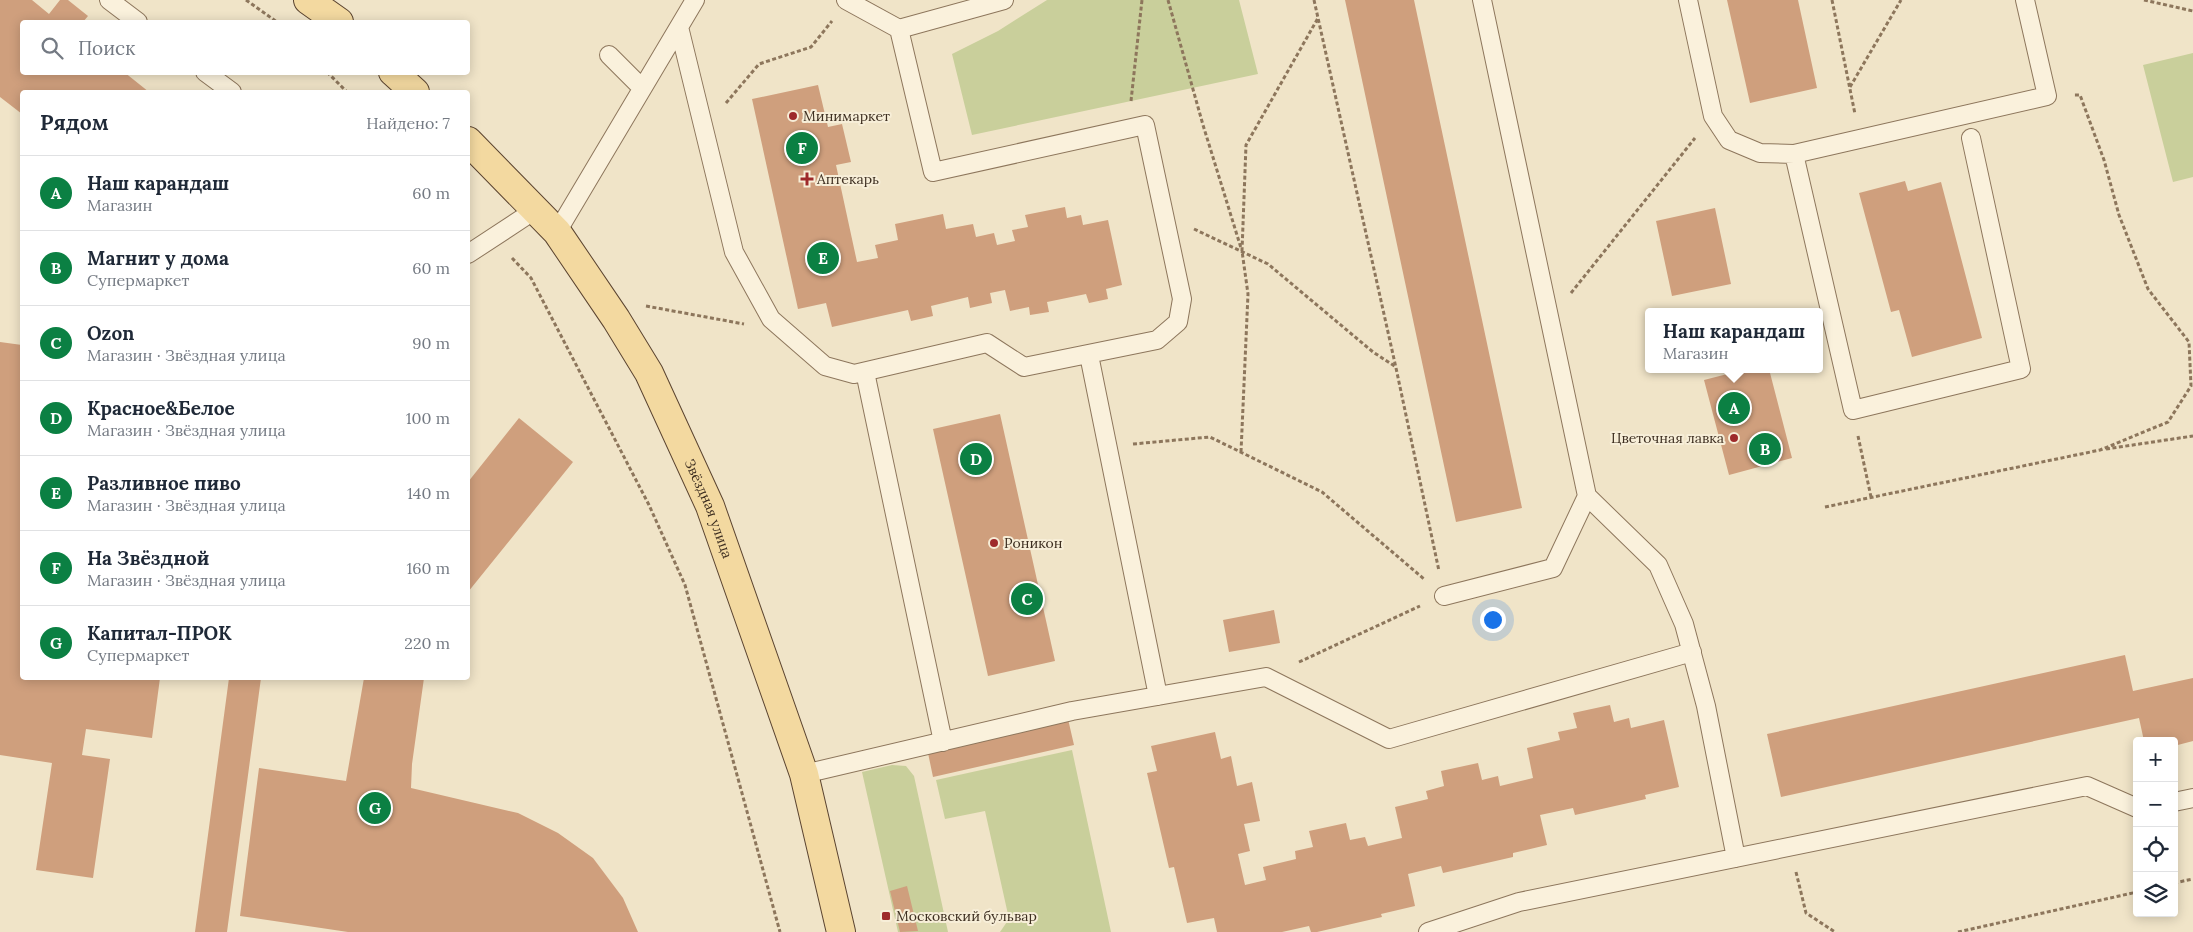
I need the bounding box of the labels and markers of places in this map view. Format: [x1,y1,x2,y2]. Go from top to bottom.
place label: Минимаркет [803,107,890,125]
marker: Минимаркет [787,110,799,122]
pin: F [786,129,818,167]
place label: Аптекарь [816,170,879,188]
marker: Аптекарь [801,173,813,185]
pin: E [807,239,839,277]
pin: A [1718,389,1750,427]
place label: Цветочная лавка [1611,429,1724,447]
pin: B [1749,430,1781,468]
marker: Цветочная лавка [1728,432,1740,444]
pin: D [960,440,992,478]
place label: Роникон [1004,534,1063,552]
marker: Роникон [988,537,1000,549]
pin: C [1011,580,1043,618]
pin: G [359,789,391,827]
place label: Московский бульвар [896,907,1037,925]
marker: Московский бульвар [880,910,892,922]

